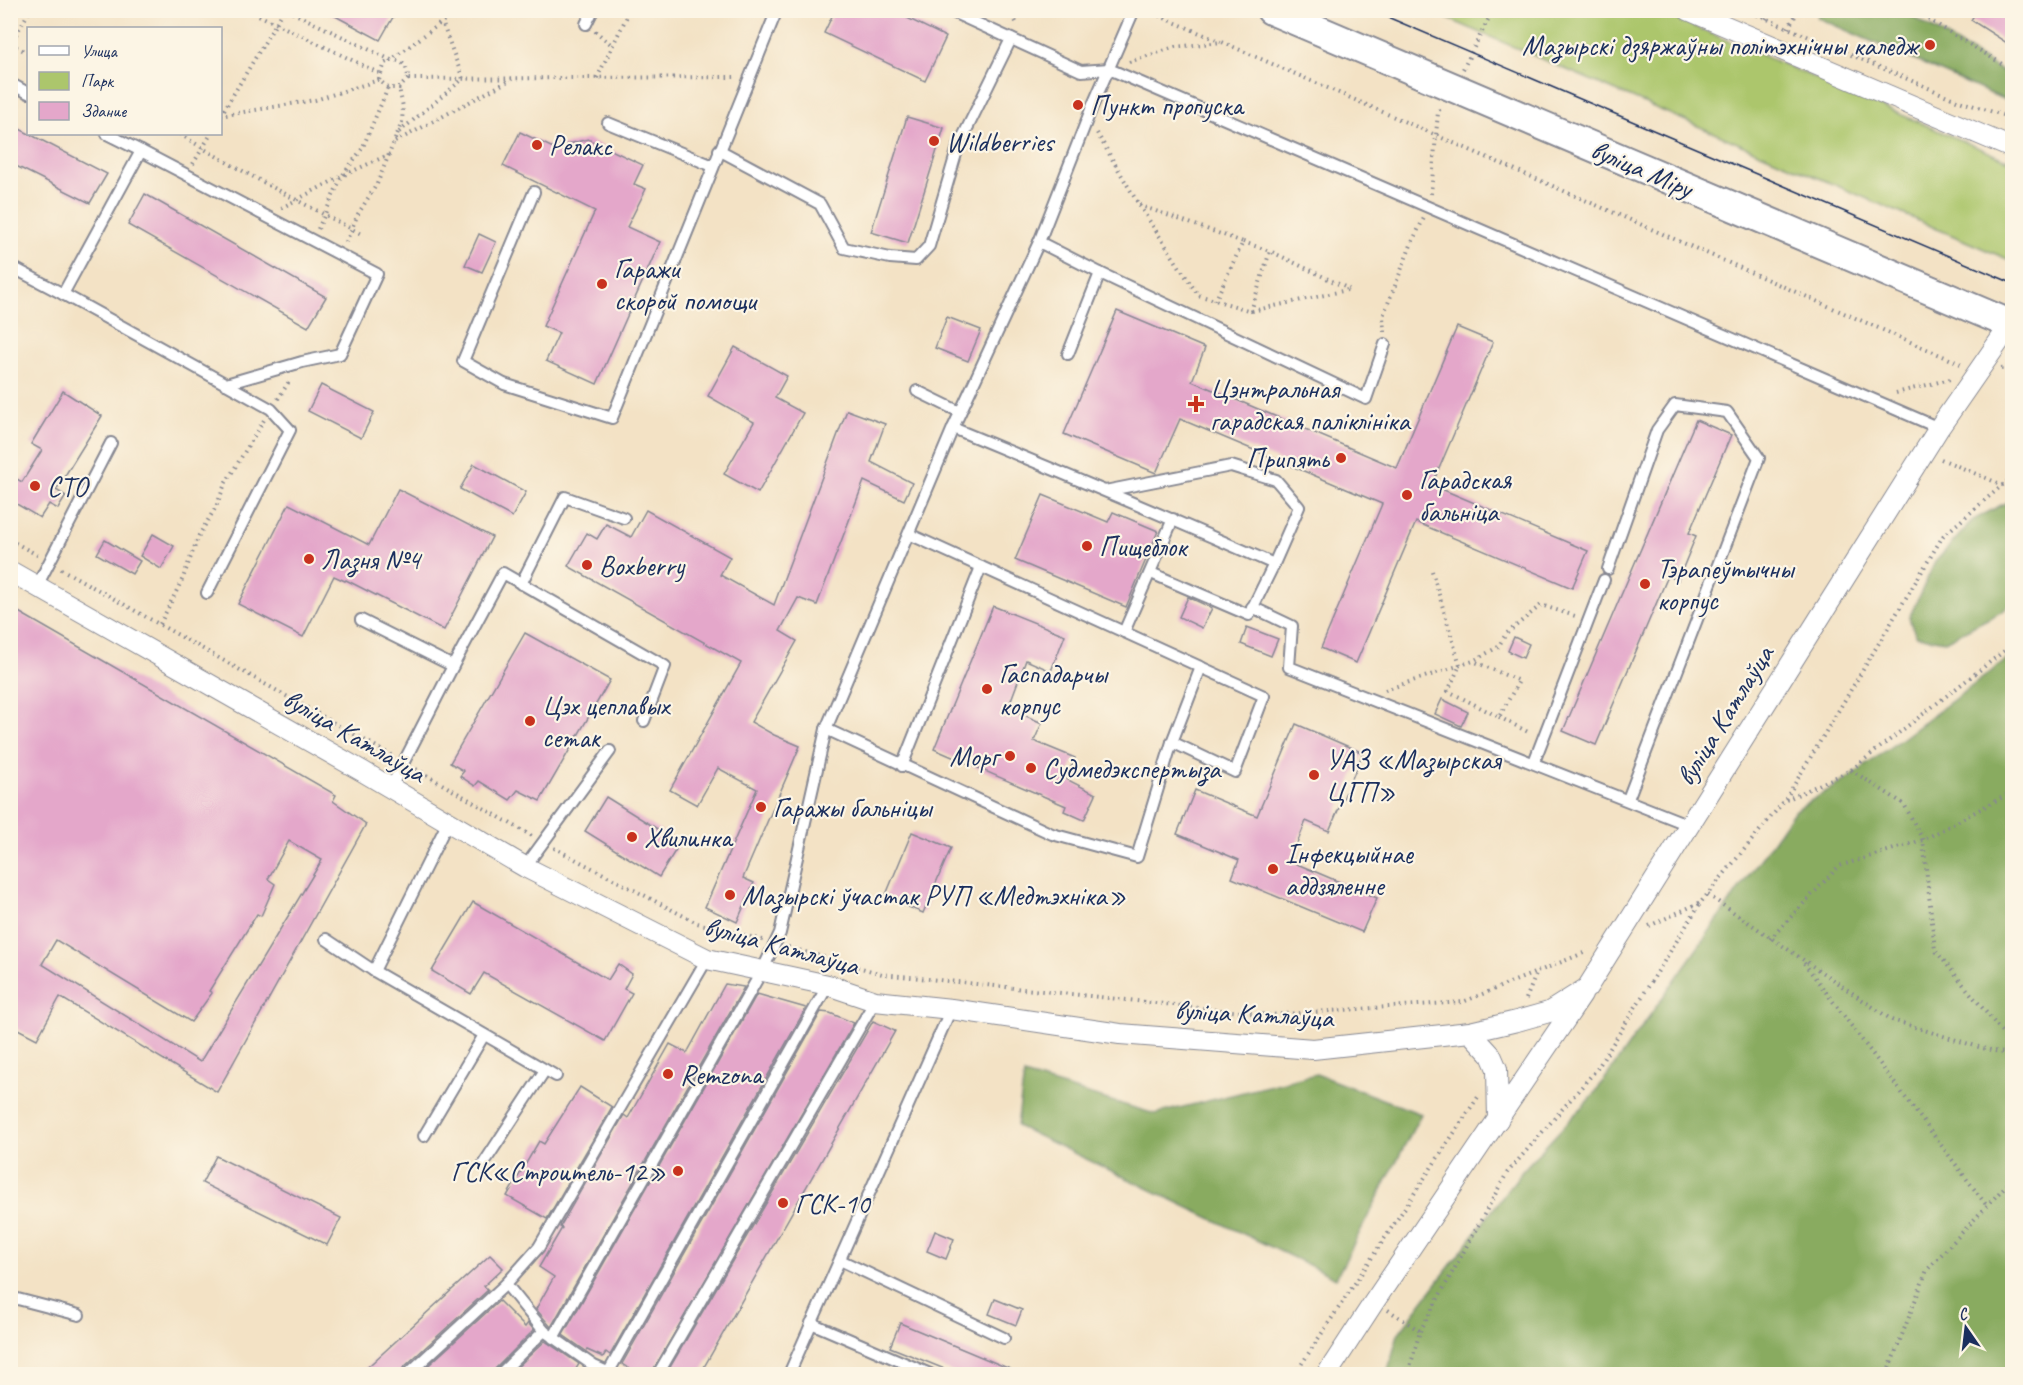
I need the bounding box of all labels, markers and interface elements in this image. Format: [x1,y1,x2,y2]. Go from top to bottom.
legend [27,27,222,135]
place label: Мазырскі дзяржаўны політэхнічны каледж [1522,28,1921,64]
marker: Мазырскі дзяржаўны політэхнічны каледж [1923,38,1937,52]
text: Улица [81,40,118,62]
text: Парк [81,70,115,92]
place label: Пункт пропуска [1090,88,1245,123]
marker: Пункт пропуска [1071,98,1085,112]
text: Здание [81,100,127,122]
place label: Wildberries [946,124,1056,159]
place label: Релакс [549,128,614,163]
street label: вуліца Міру [1586,131,1700,206]
marker: Wildberries [927,134,941,148]
marker: Релакс [530,138,544,152]
place label: Гаражи скорой помощи [614,251,759,318]
marker: Гаражи скорой помощи [595,277,609,291]
place label: Цэнтральная гарадская паліклініка [1210,371,1411,438]
marker: Цэнтральная гарадская паліклініка [1187,395,1205,413]
place label: Припять [1246,441,1331,476]
marker: Припять [1334,451,1348,465]
place label: Гарадская бальніца [1419,462,1512,529]
place label: СТО [47,469,90,504]
marker: СТО [28,479,42,493]
marker: Гарадская бальніца [1400,488,1414,502]
place label: Пищеблок [1099,529,1189,564]
marker: Пищеблок [1080,539,1094,553]
place label: Лазня №4 [321,542,423,578]
place label: Boxberry [599,548,686,583]
place label: Тэрапеўтычны корпус [1657,551,1796,618]
marker: Лазня №4 [302,552,316,566]
marker: Boxberry [580,558,594,572]
marker: Тэрапеўтычны корпус [1638,577,1652,591]
street label: вуліца Катлаўца [1668,637,1782,792]
place label: Гаспадарчы корпус [999,656,1109,723]
street label: вуліца Катлаўца [277,681,434,791]
marker: Гаспадарчы корпус [980,682,994,696]
place label: Цэх цеплавых сетак [542,688,671,755]
marker: Цэх цеплавых сетак [523,714,537,728]
place label: Морг [950,739,1002,774]
place label: УАЗ «Мазырская ЦГП» [1326,742,1503,809]
marker: Морг [1003,749,1017,763]
place label: Судмедэкспертыза [1043,751,1222,787]
marker: Судмедэкспертыза [1024,761,1038,775]
marker: УАЗ «Мазырская ЦГП» [1307,768,1321,782]
place label: Гаражы бальніцы [773,790,934,825]
marker: Гаражы бальніцы [754,800,768,814]
place label: Хвилинка [644,820,734,855]
marker: Хвилинка [625,830,639,844]
place label: Інфекцыйнае аддзяленне [1285,836,1414,903]
marker: Інфекцыйнае аддзяленне [1266,862,1280,876]
place label: Мазырскі ўчастак РУП «Медтэхніка» [742,878,1126,914]
marker: Мазырскі ўчастак РУП «Медтэхніка» [723,888,737,902]
street label: вуліца Катлаўца [701,908,865,983]
street label: вуліца Катлаўца [1174,992,1336,1035]
place label: Remzona [680,1057,765,1092]
marker: Remzona [661,1067,675,1081]
place label: ГСК«Строитель-12» [451,1154,666,1189]
marker: ГСК«Строитель-12» [671,1164,685,1178]
place label: ГСК-10 [795,1186,872,1221]
marker: ГСК-10 [776,1196,790,1210]
north arrow [1936,1298,1996,1358]
text: С [1956,1303,1971,1325]

